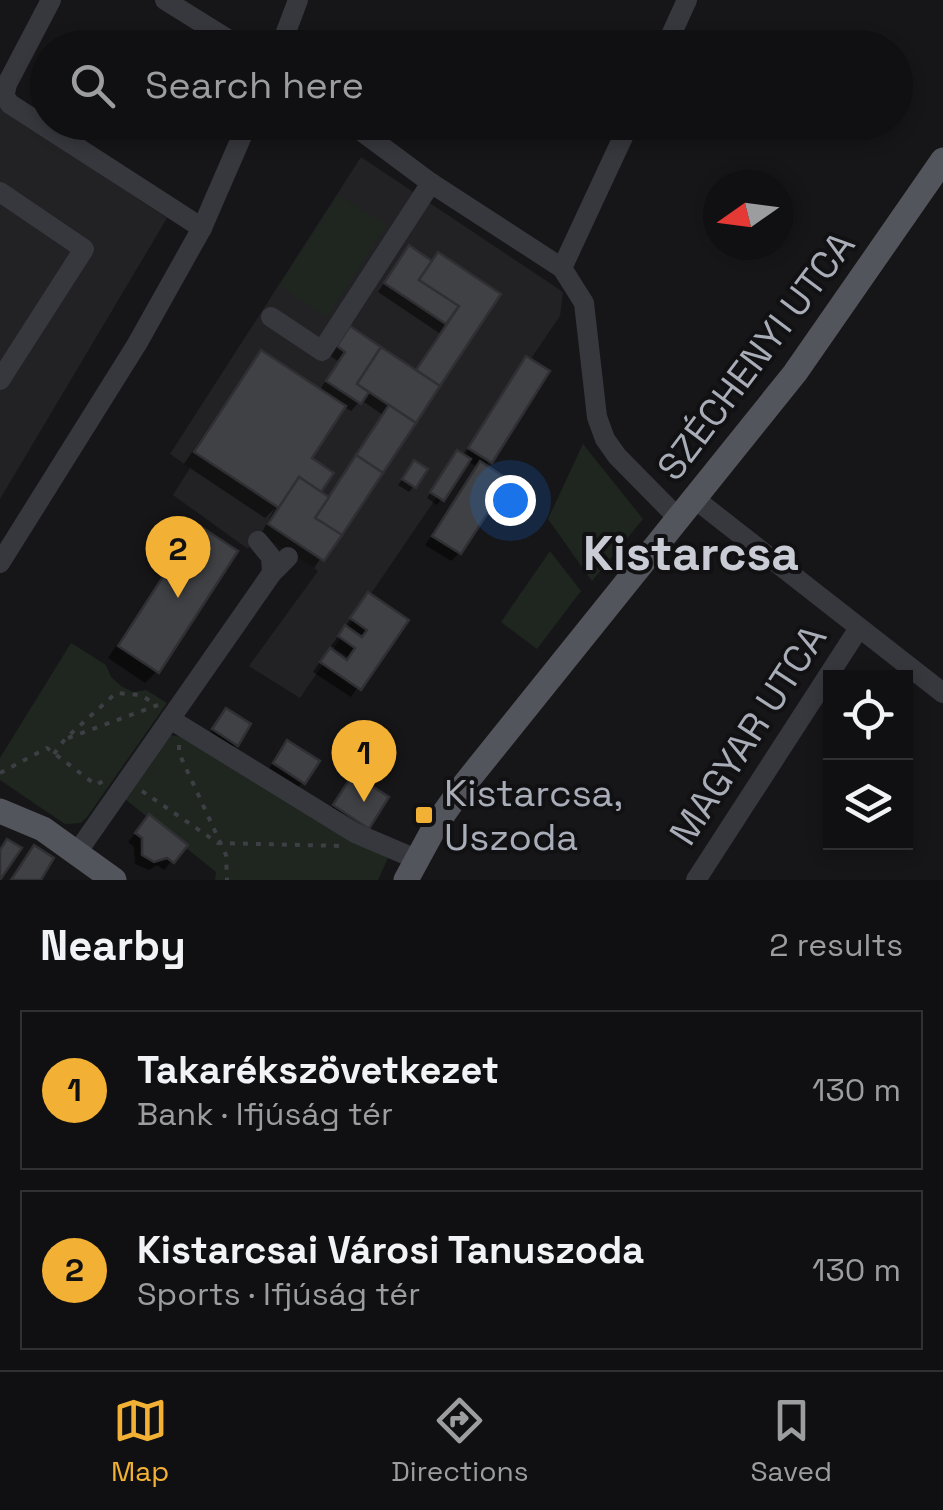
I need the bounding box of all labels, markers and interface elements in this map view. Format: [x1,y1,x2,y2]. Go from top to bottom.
search box [30,30,913,140]
icon: search [65,58,120,113]
text: Search here [145,61,364,109]
north arrow [703,170,793,260]
street label: SZÉCHENYI UTCA [647,222,865,490]
your location [485,475,536,526]
pin: 2 [146,516,210,598]
district label: Kistarcsa [583,523,799,584]
street label: MAGYAR UTCA [659,616,837,854]
map controls [823,670,913,850]
button: locate [823,670,913,760]
pin: 1 [332,720,396,802]
button: layers [823,760,913,850]
place label: Kistarcsa, Uszoda [444,769,623,861]
marker: Kistarcsa, Uszoda [413,804,435,826]
text: Nearby [40,919,186,972]
text: 2 results [769,925,903,965]
text: Takarékszövetkezet [137,1046,499,1094]
text: 1 [67,1070,82,1110]
text: 130 m [812,1070,901,1110]
text: Bank · Ifjúság tér [137,1094,393,1134]
text: Kistarcsai Városi Tanuszoda [137,1226,644,1274]
text: 2 [65,1250,84,1290]
text: 130 m [812,1250,901,1290]
text: Sports · Ifjúság tér [137,1274,420,1314]
tab: Map [111,1393,169,1489]
tab: Directions [391,1393,528,1489]
tab: Saved [750,1393,832,1489]

